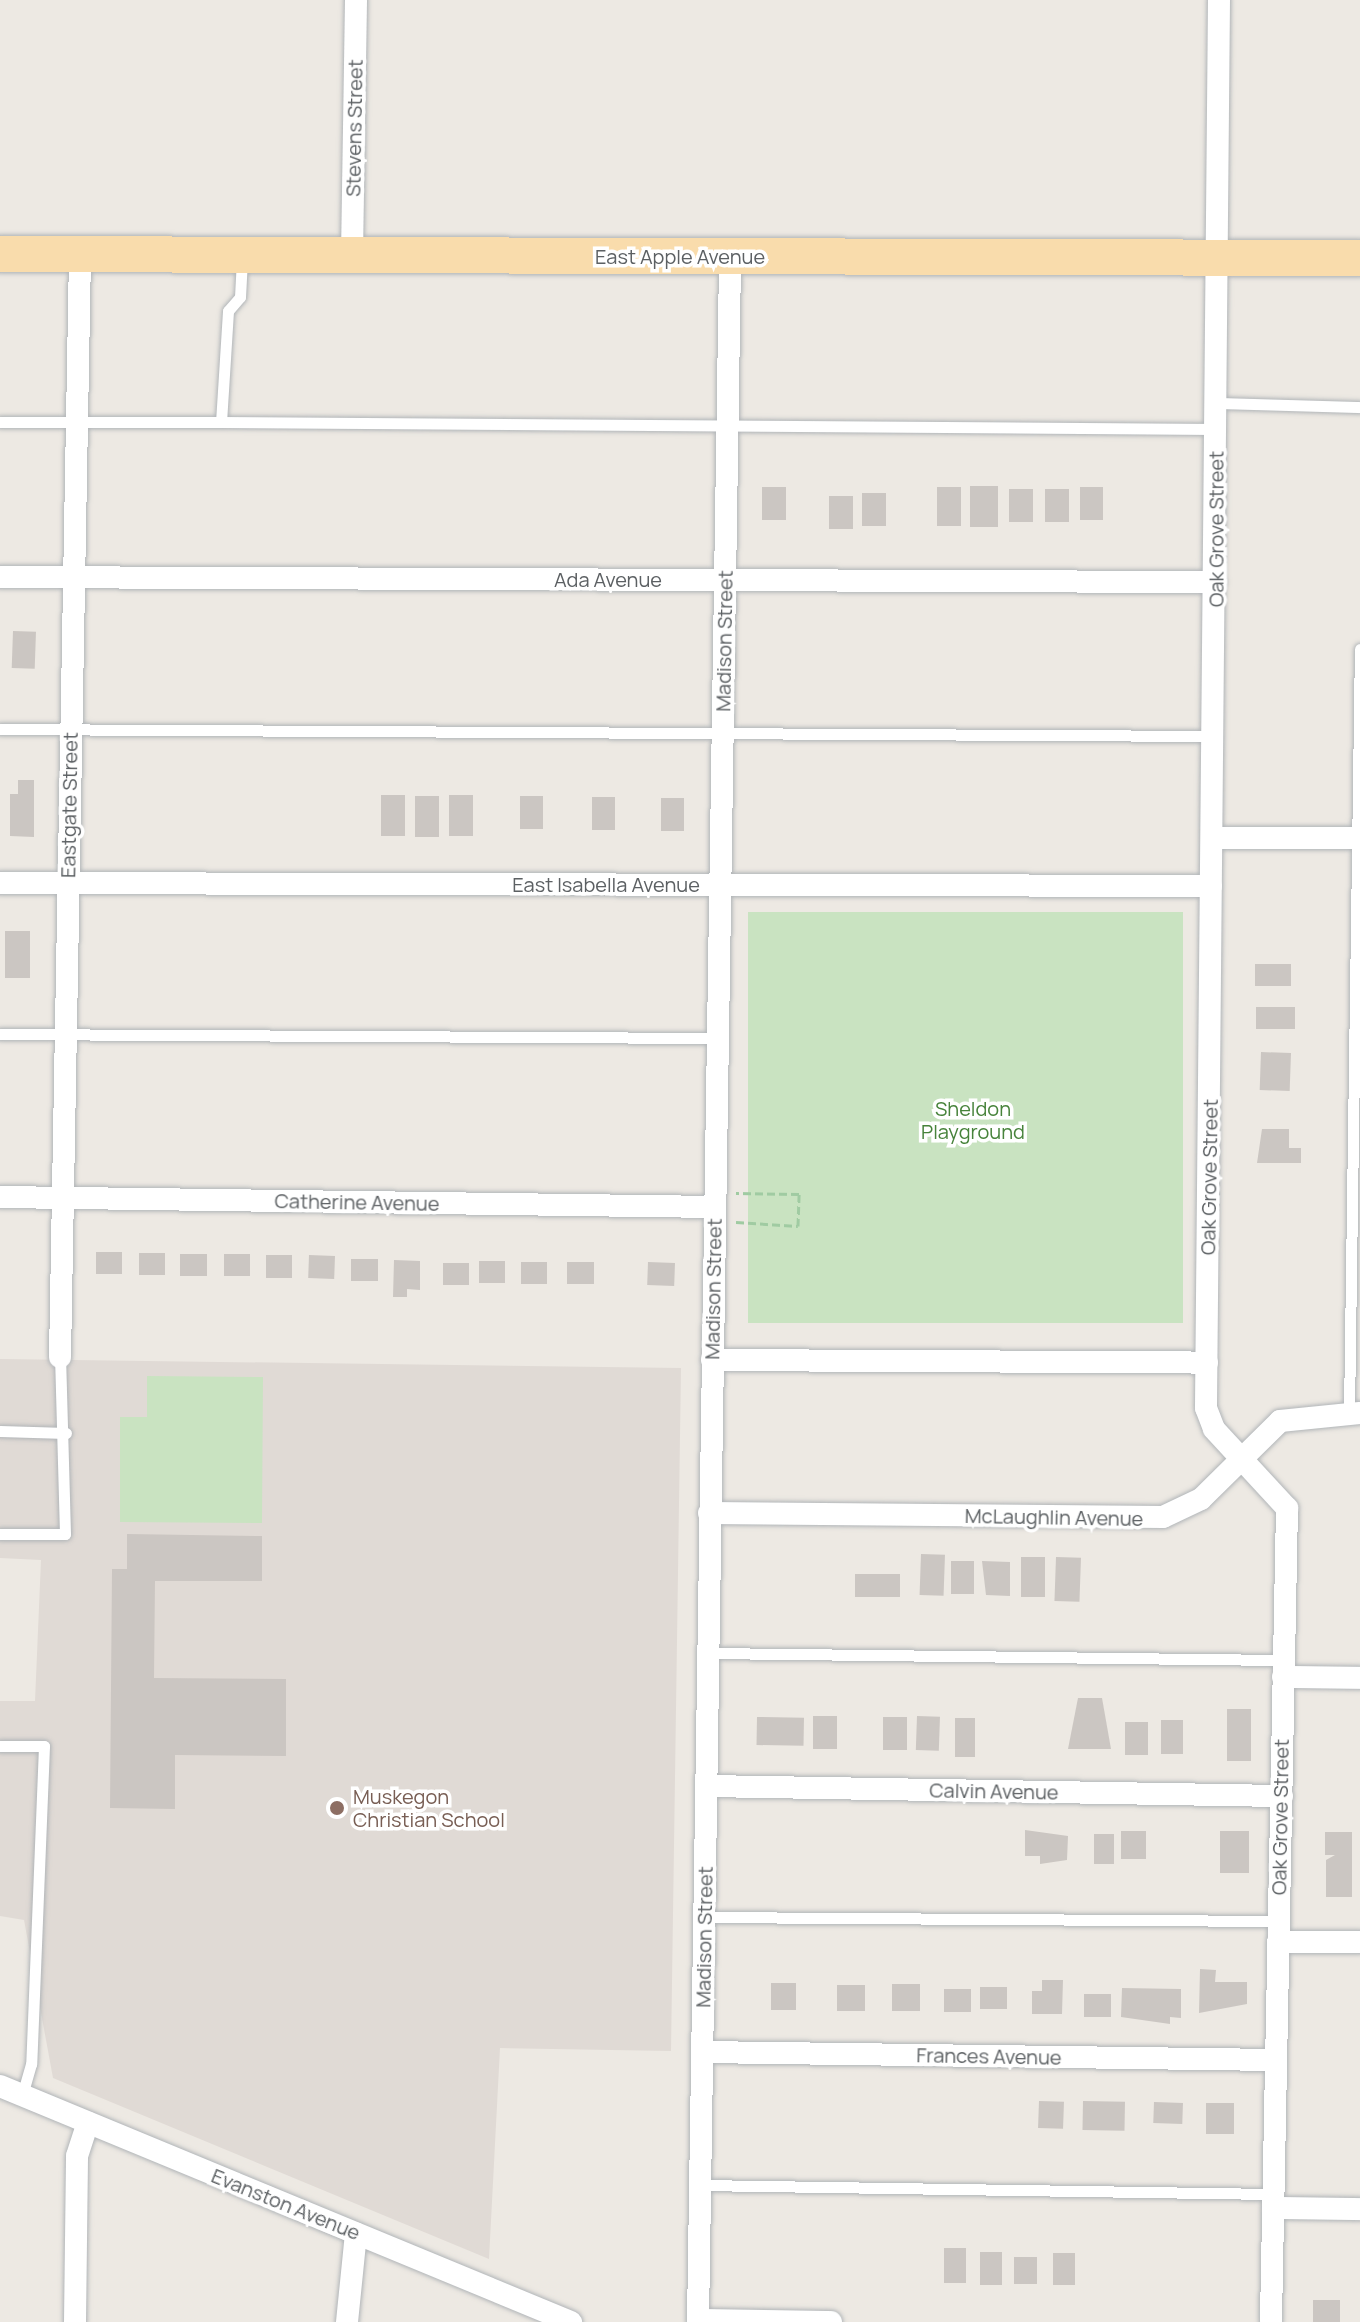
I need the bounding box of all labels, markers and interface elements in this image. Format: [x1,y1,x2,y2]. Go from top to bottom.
street label: Stevens Street [341,59,367,197]
street label: East Apple Avenue [595,244,765,268]
street label: Oak Grove Street [1204,451,1228,607]
street label: Ada Avenue [554,567,662,591]
street label: Madison Street [711,570,737,712]
street label: Eastgate Street [56,732,82,878]
street label: East Isabella Avenue [512,872,700,896]
park label: Sheldon Playground [921,1096,1025,1143]
street label: Oak Grove Street [1196,1099,1222,1255]
street label: Catherine Avenue [274,1189,440,1215]
street label: Madison Street [700,1218,726,1360]
street label: McLaughlin Avenue [965,1503,1143,1531]
street label: Oak Grove Street [1267,1739,1293,1895]
street label: Calvin Avenue [929,1778,1059,1804]
place label: Muskegon Christian School [353,1784,505,1831]
marker: Muskegon Christian School [328,1799,346,1817]
street label: Madison Street [691,1866,717,2008]
street label: Frances Avenue [916,2043,1062,2069]
street label: Evanston Avenue [208,2163,364,2245]

